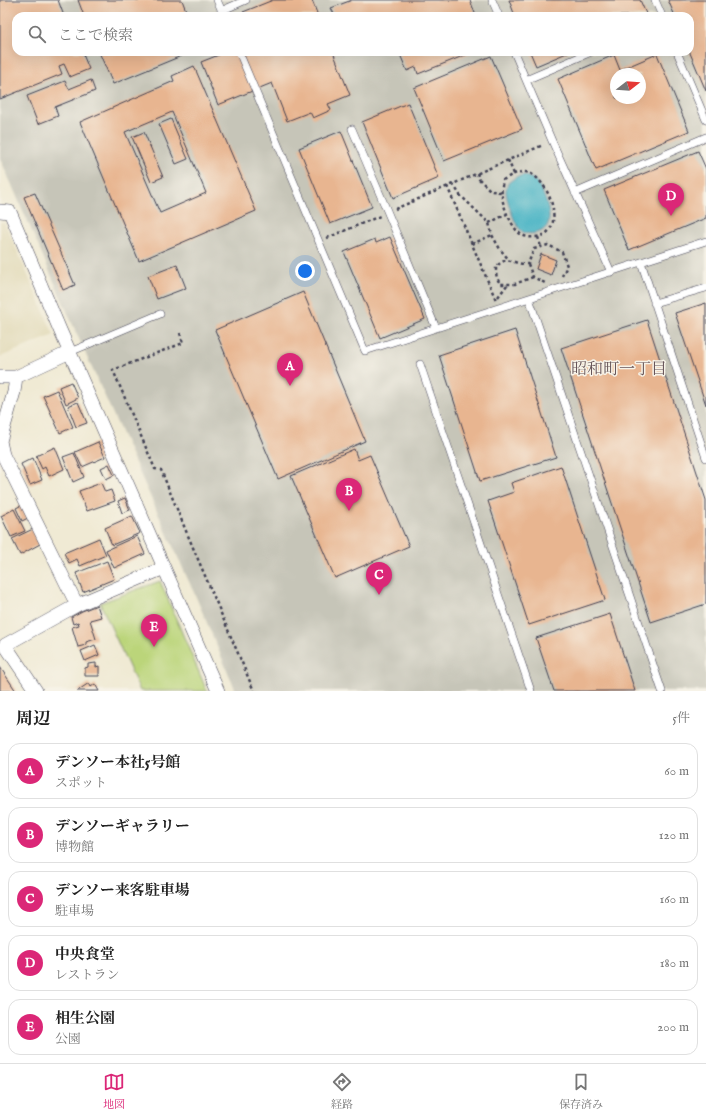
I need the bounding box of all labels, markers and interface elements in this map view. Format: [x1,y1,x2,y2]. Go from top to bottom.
search box [12,12,694,56]
icon: search [26,23,48,45]
text: ここで検索 [58,26,133,45]
north arrow [610,68,646,104]
pin: D [658,183,684,216]
your location [295,261,315,281]
pin: A [277,353,303,386]
district label: 昭和町一丁目 [571,360,667,380]
pin: B [336,478,362,511]
pin: C [366,562,392,595]
pin: E [141,614,167,647]
text: 周辺 [16,709,50,730]
text: 5件 [672,710,690,727]
text: デンソー本社5号館 [55,753,180,772]
text: A [26,763,34,780]
text: 60 m [664,763,689,780]
text: スポット [55,775,107,792]
text: デンソーギャラリー [55,817,190,836]
text: B [26,827,34,844]
text: 120 m [659,827,689,844]
text: 博物館 [55,839,94,856]
text: デンソー来客駐車場 [55,881,190,900]
text: C [25,891,35,908]
text: 160 m [659,891,689,908]
text: 駐車場 [55,903,94,920]
text: 中央食堂 [55,945,115,964]
text: D [25,955,35,972]
text: 180 m [660,955,689,972]
text: レストラン [55,967,120,984]
text: 相生公園 [55,1009,115,1028]
text: E [25,1019,35,1036]
text: 200 m [657,1019,689,1036]
text: 公園 [55,1031,81,1048]
tab: 地図 [103,1071,125,1112]
tab: 経路 [331,1071,353,1112]
tab: 保存済み [559,1071,603,1112]

